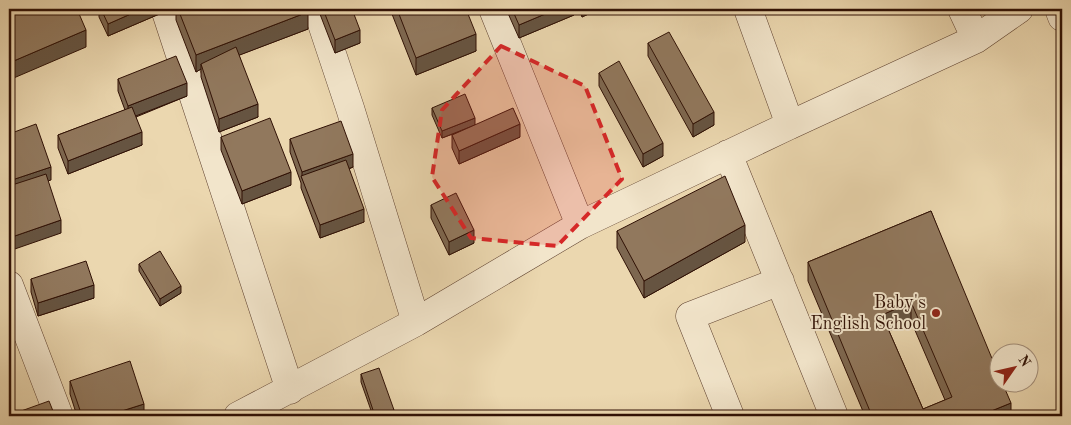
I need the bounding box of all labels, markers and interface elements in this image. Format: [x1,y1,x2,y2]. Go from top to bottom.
place label: Baby's English School [810,294,926,333]
marker: Baby's English School [930,307,942,319]
north arrow [988,342,1038,392]
text: N [1015,353,1033,370]

